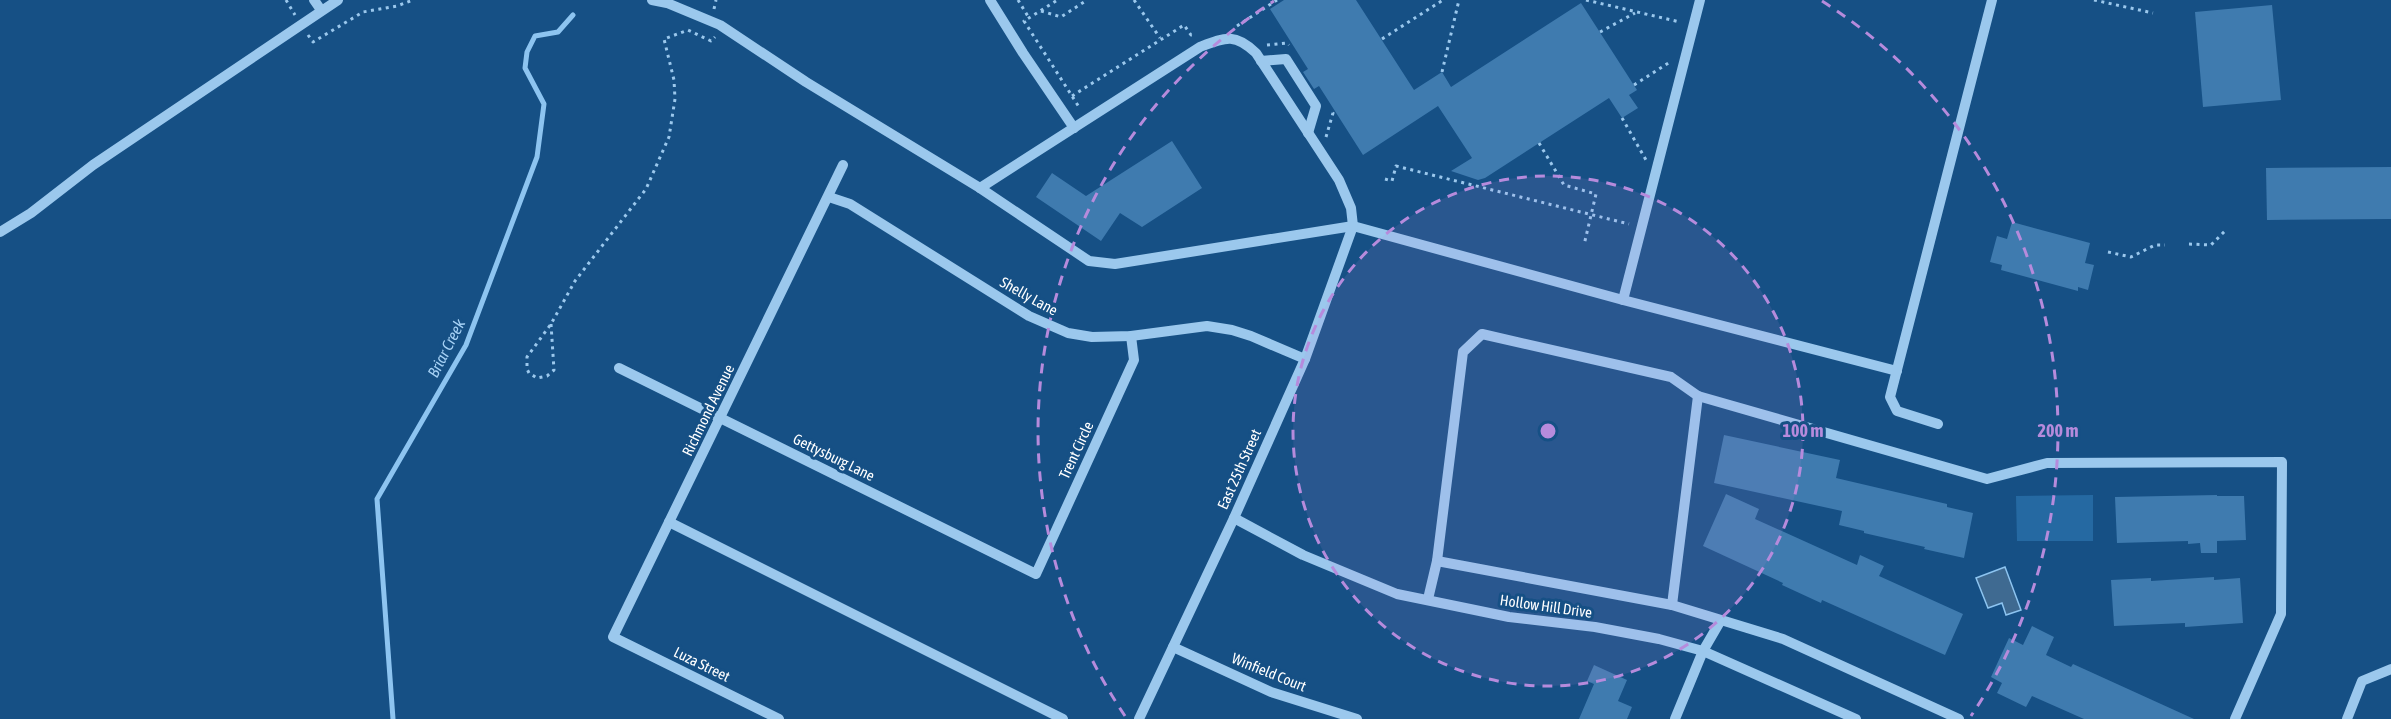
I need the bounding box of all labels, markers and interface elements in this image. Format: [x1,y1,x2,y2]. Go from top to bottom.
street label: Shelly Lane [997,273,1061,319]
water label: Briar Creek [424,315,469,380]
street label: Richmond Avenue [679,361,738,458]
street label: Trent Circle [1055,418,1097,481]
text: 100 m [1783,420,1823,441]
text: 200 m [2038,420,2078,441]
centre of rings [1538,421,1558,441]
street label: East 25th Street [1214,426,1264,512]
street label: Gettysburg Lane [790,430,878,484]
street label: Hollow Hill Drive [1499,591,1593,621]
street label: Luza Street [671,643,733,685]
street label: Winfield Court [1229,649,1309,695]

